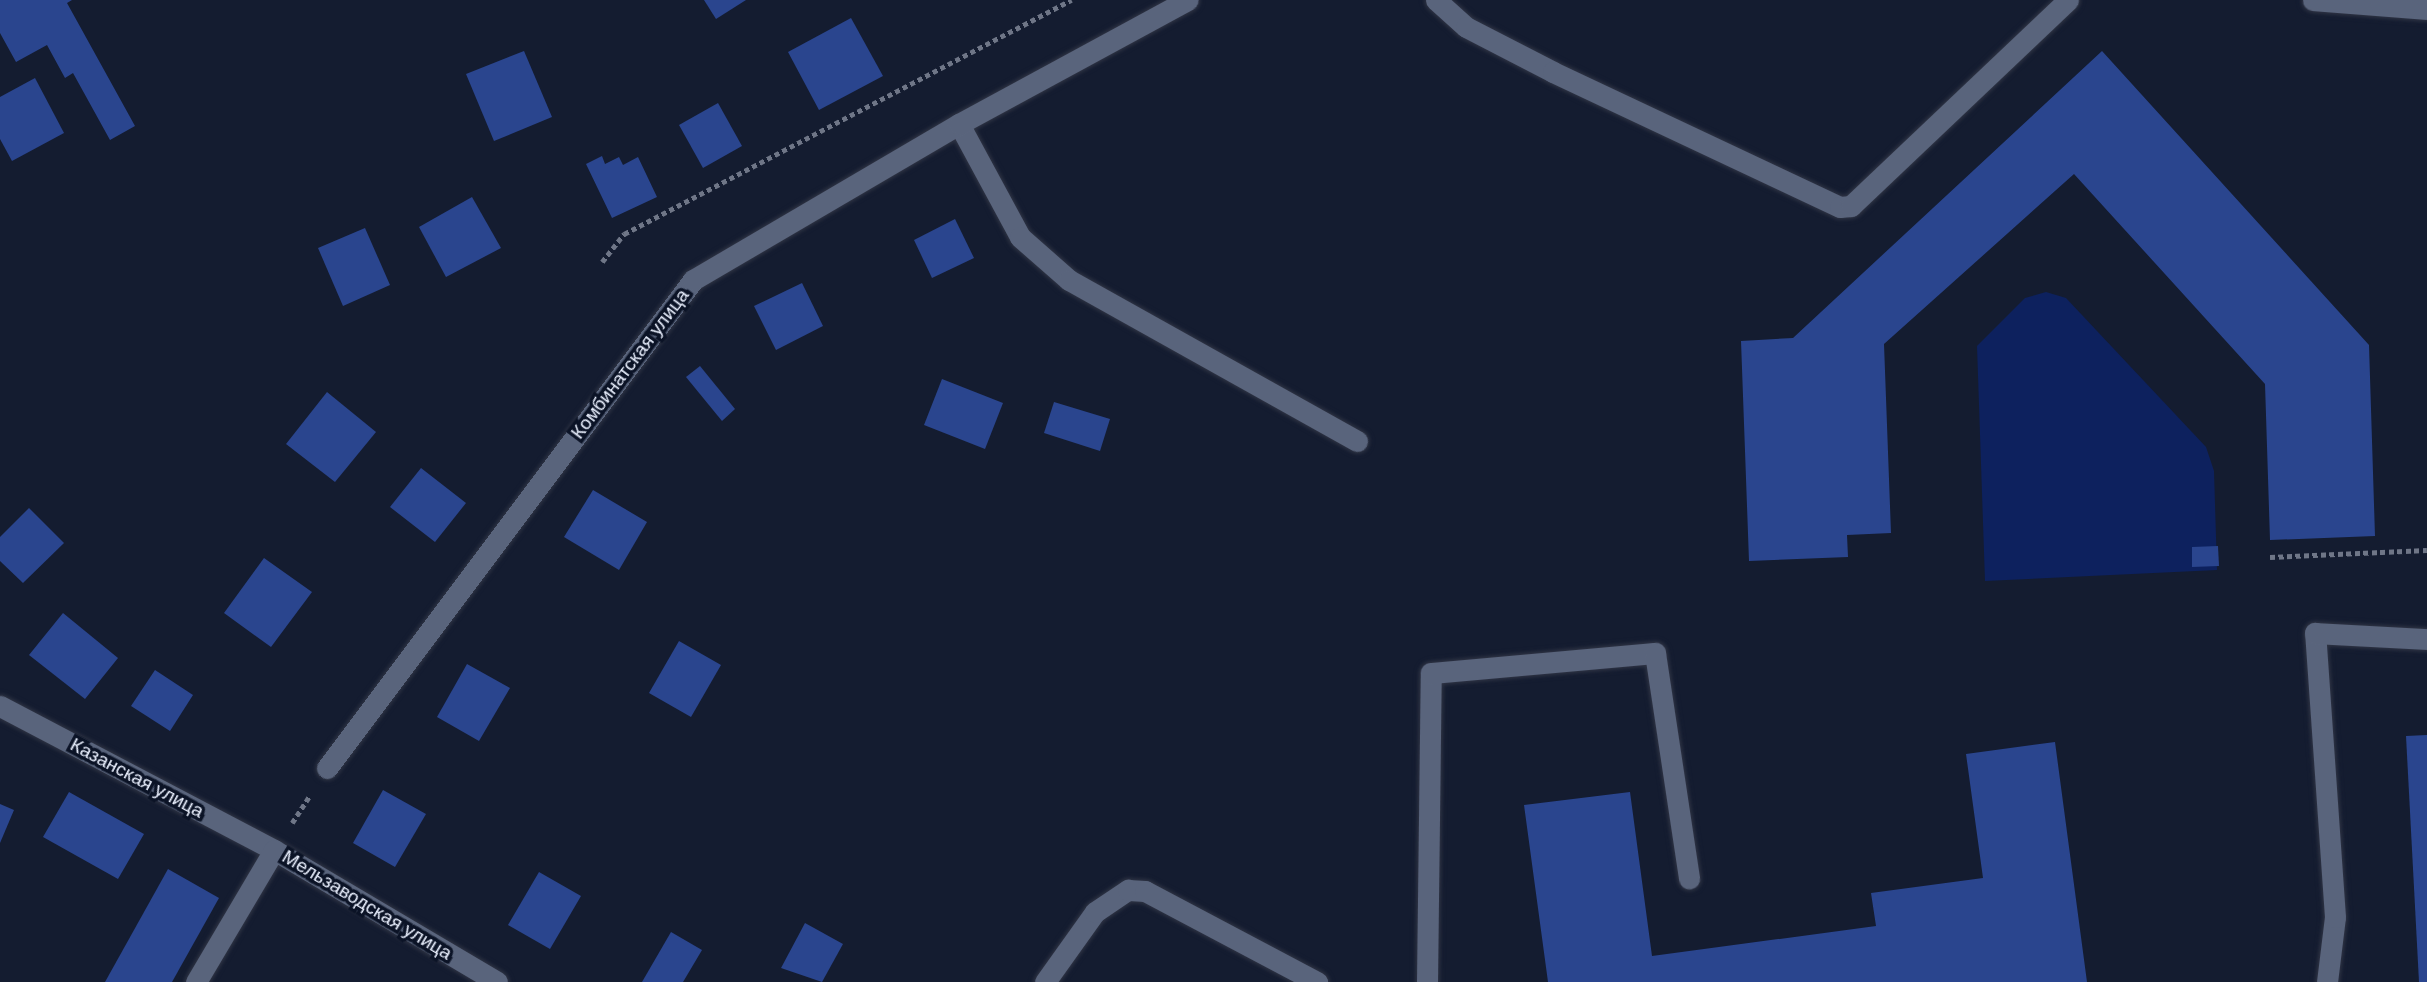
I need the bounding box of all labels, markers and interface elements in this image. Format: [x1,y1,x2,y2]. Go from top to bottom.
street label: Комбинатская улица [566,285,694,443]
street label: Казанская улица [66,733,208,823]
street label: Мельзаводская улица [278,845,456,965]

